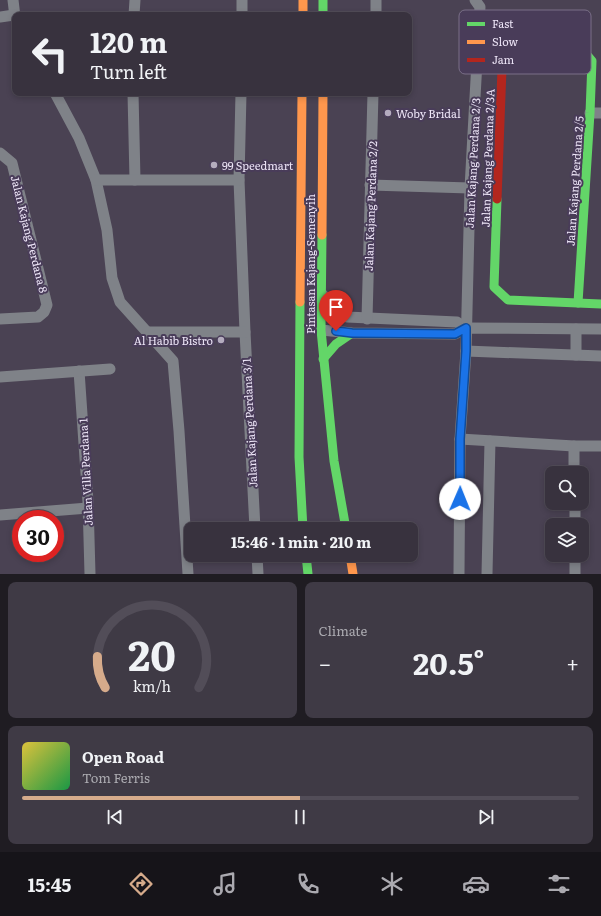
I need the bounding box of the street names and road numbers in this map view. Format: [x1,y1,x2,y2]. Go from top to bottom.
street label: Jalan Kajang Perdana 2/3A [477,88,497,228]
street label: Jalan Kajang Perdana 2/3 [461,97,483,229]
street label: Jalan Kajang Perdana 2/5 [561,115,587,247]
street label: Jalan Kajang Perdana 2/2 [360,140,380,271]
street label: Jalan Kajang Perdana 8 [8,174,52,294]
street label: Pintasan Kajang-Semenyih [302,194,318,334]
street label: Jalan Kajang Perdana 3/1 [238,357,260,488]
street label: Jalan Villa Perdana 1 [74,417,96,526]

